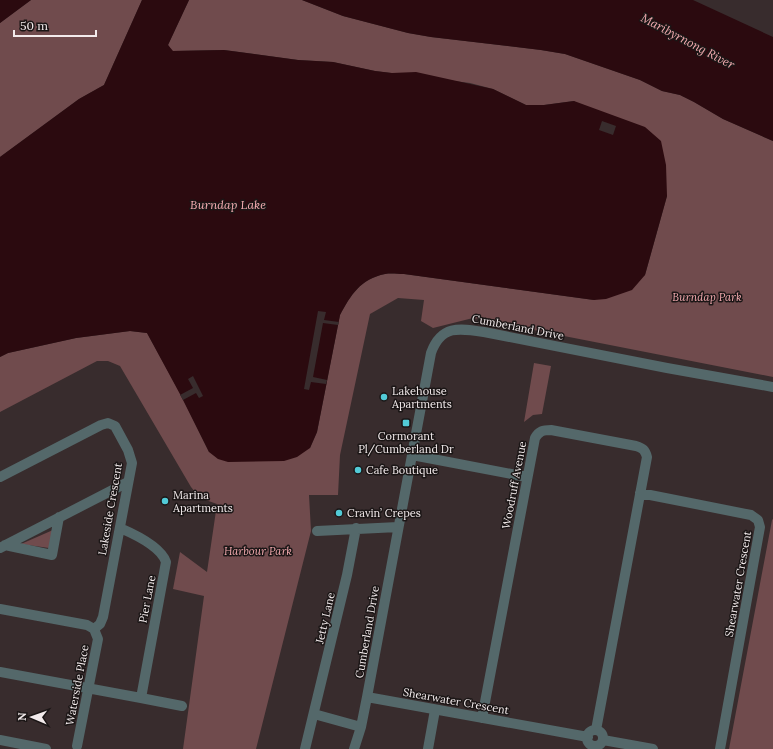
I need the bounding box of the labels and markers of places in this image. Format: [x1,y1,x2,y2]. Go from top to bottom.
place label: Lakehouse Apartments [391,384,452,411]
marker: Lakehouse Apartments [379,392,389,402]
marker: Cormorant Pl/Cumberland Dr [401,418,411,428]
place label: Cormorant Pl/Cumberland Dr [358,429,454,457]
place label: Cafe Boutique [366,463,438,477]
marker: Cafe Boutique [353,465,363,475]
place label: Marina Apartments [172,488,233,515]
marker: Marina Apartments [160,496,170,506]
place label: Cravin’ Crepes [347,506,421,520]
marker: Cravin’ Crepes [334,508,344,518]

